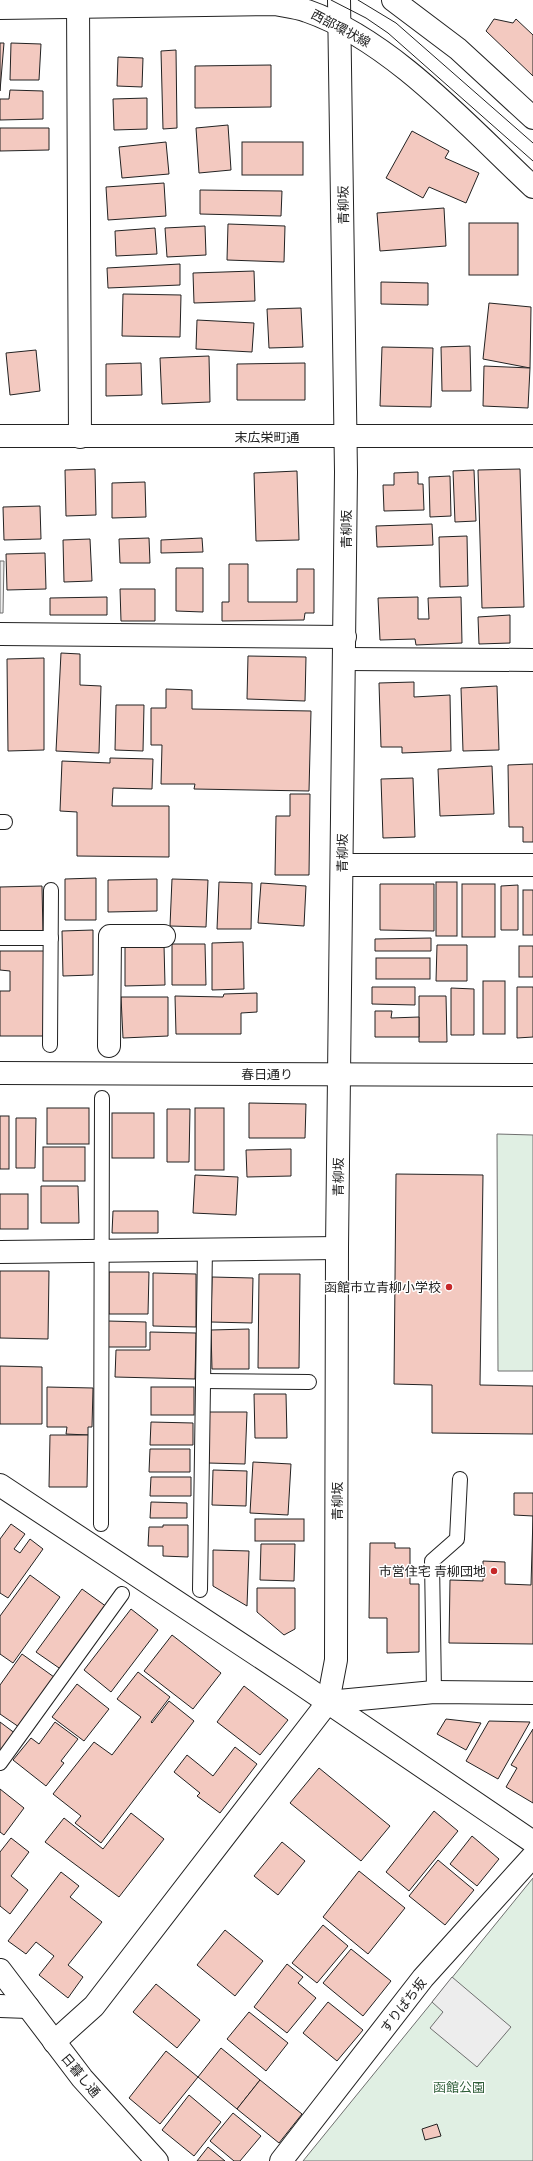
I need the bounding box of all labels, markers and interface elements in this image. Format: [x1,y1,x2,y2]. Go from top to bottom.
street label: 西部環状線 [309,7,373,50]
street label: 青柳坂 [336,185,351,225]
street label: 末広栄町通 [234,430,300,445]
street label: 青柳坂 [339,509,354,549]
street label: 青柳坂 [335,833,350,873]
street label: 春日通り [241,1067,293,1082]
street label: 青柳坂 [331,1157,346,1197]
place label: 函館市立青柳小学校 [324,1280,441,1295]
marker: 函館市立青柳小学校 [444,1282,454,1292]
street label: 青柳坂 [330,1481,345,1521]
place label: 市営住宅 青柳団地 [379,1564,486,1579]
marker: 市営住宅 青柳団地 [489,1566,499,1576]
street label: すりばち坂 [377,1975,429,2036]
street label: 日暮し通 [58,2051,103,2100]
park label: 函館公園 [433,2080,485,2095]

